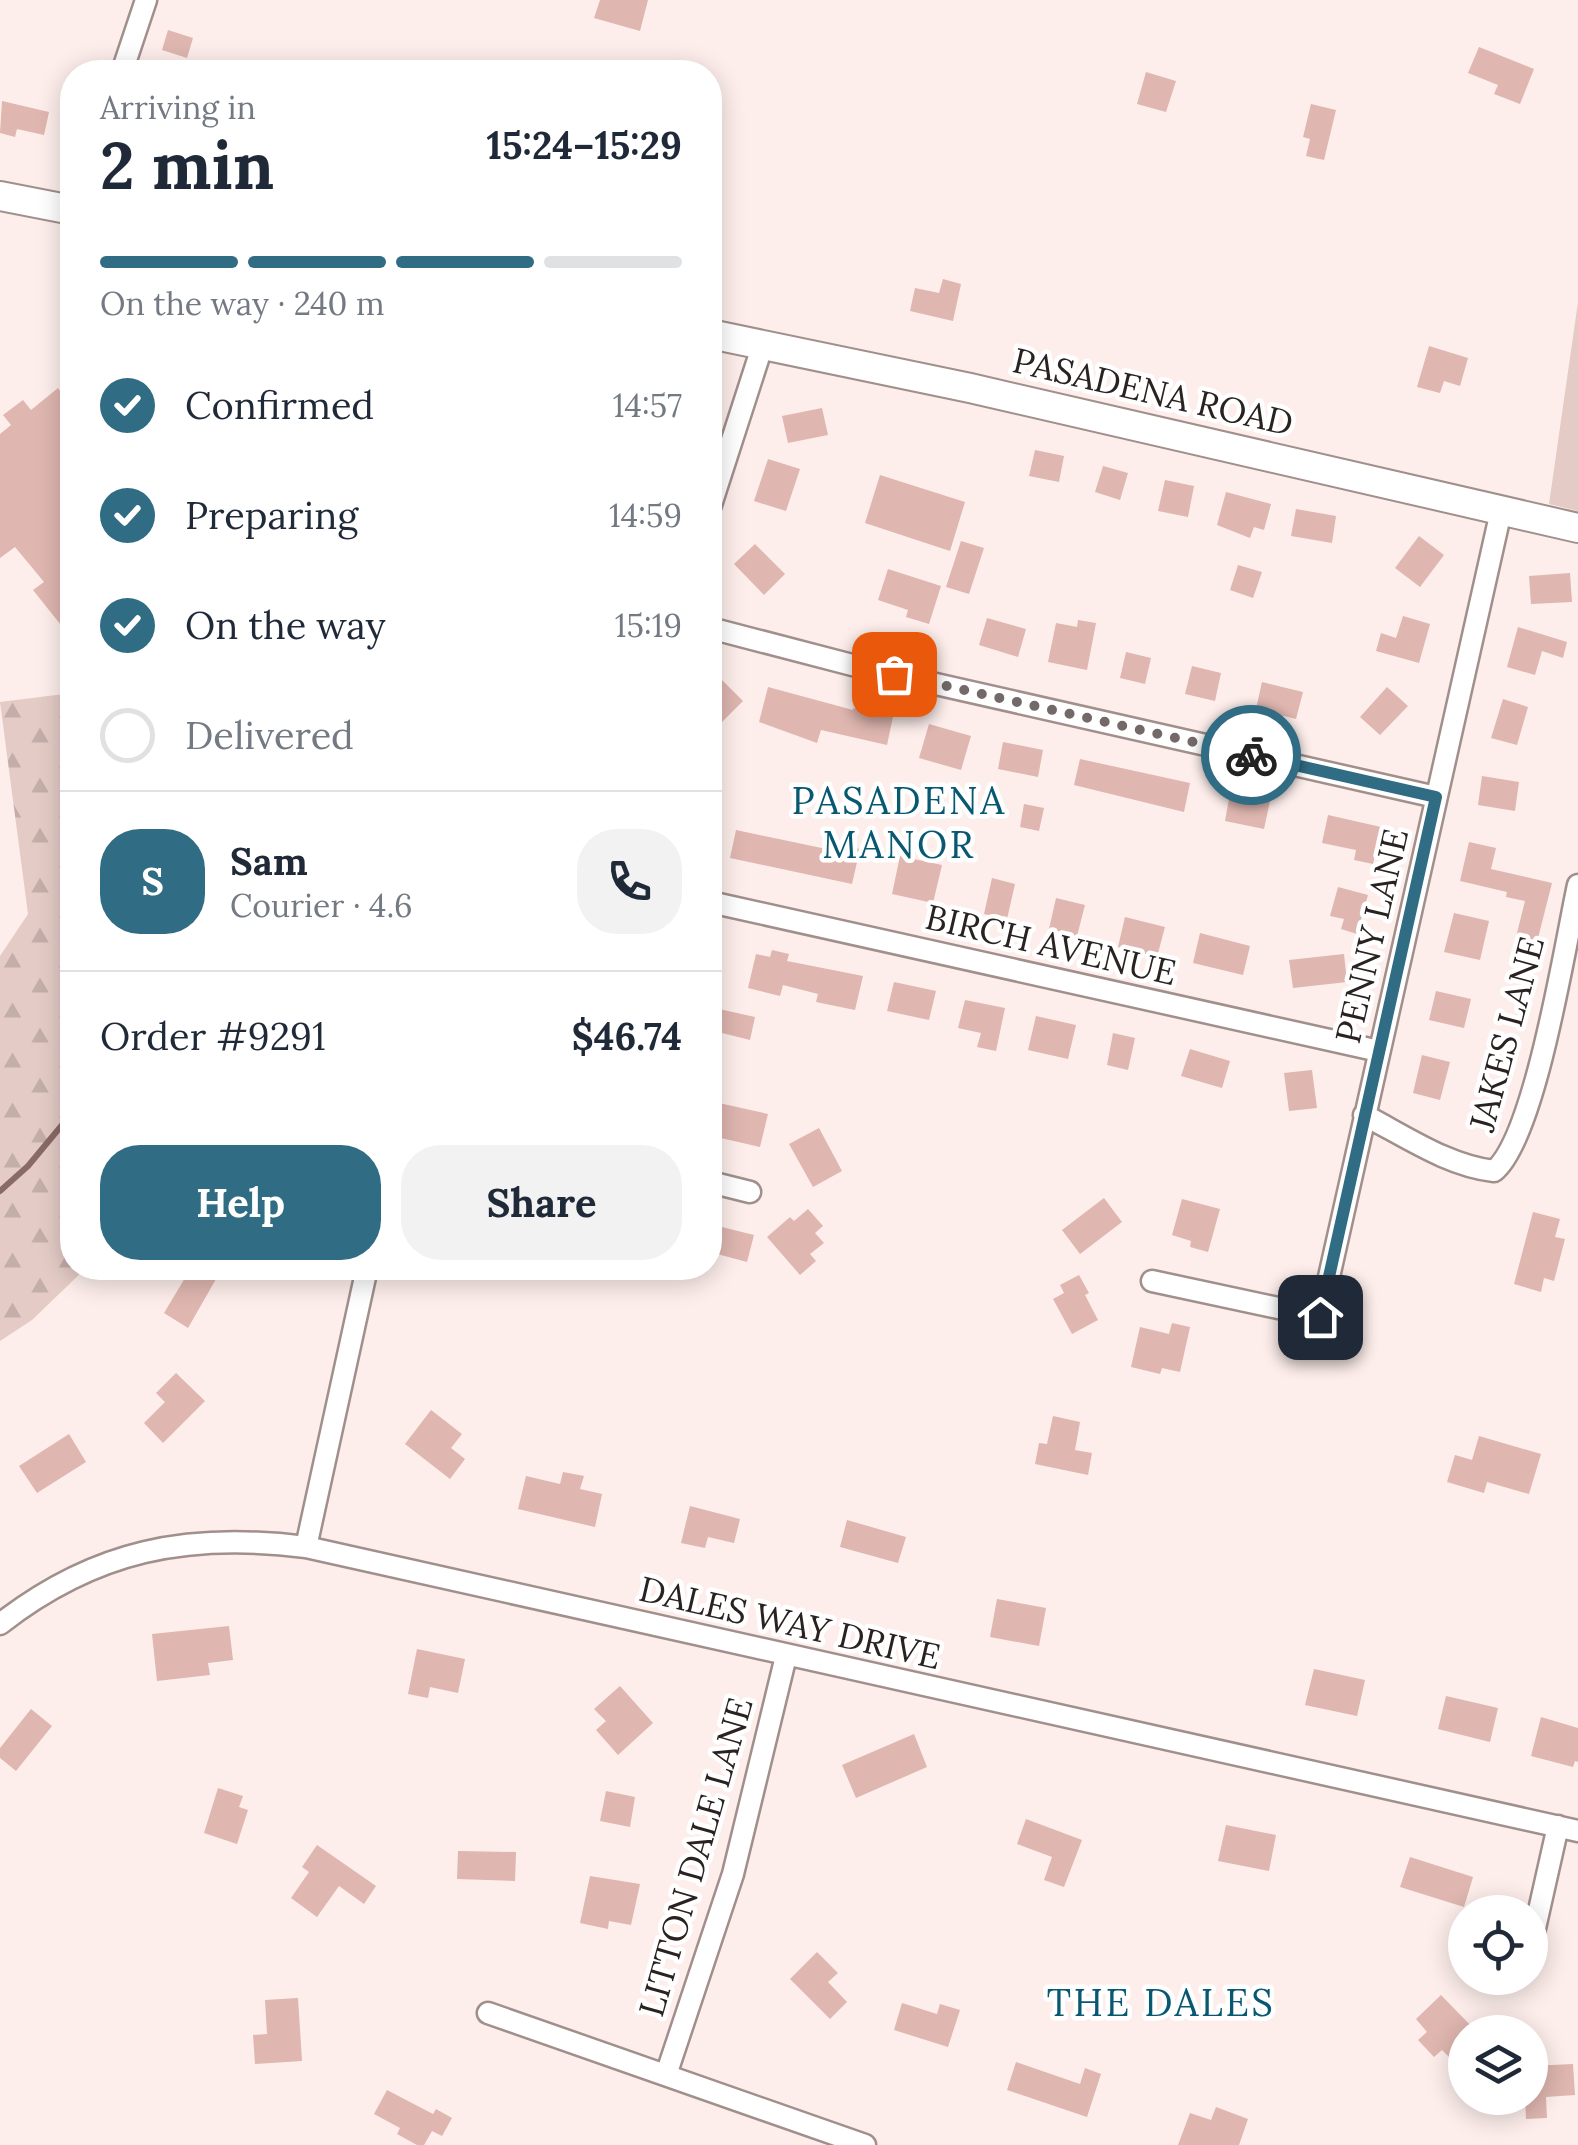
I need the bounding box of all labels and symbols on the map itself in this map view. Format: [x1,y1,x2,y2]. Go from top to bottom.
street label: PASADENA ROAD [1009,337,1298,446]
pin [852,632,937,717]
courier [1201,705,1301,805]
district label: PASADENA MANOR [791,776,1007,868]
street label: PENNY LANE [1325,824,1418,1048]
street label: BIRCH AVENUE [921,894,1181,995]
street label: JAKES LANE [1459,932,1554,1137]
pin [1278,1275,1363,1360]
street label: DALES WAY DRIVE [635,1566,945,1679]
street label: LITTON DALE LANE [628,1692,763,2022]
district label: THE DALES [1047,1978,1275,2026]

